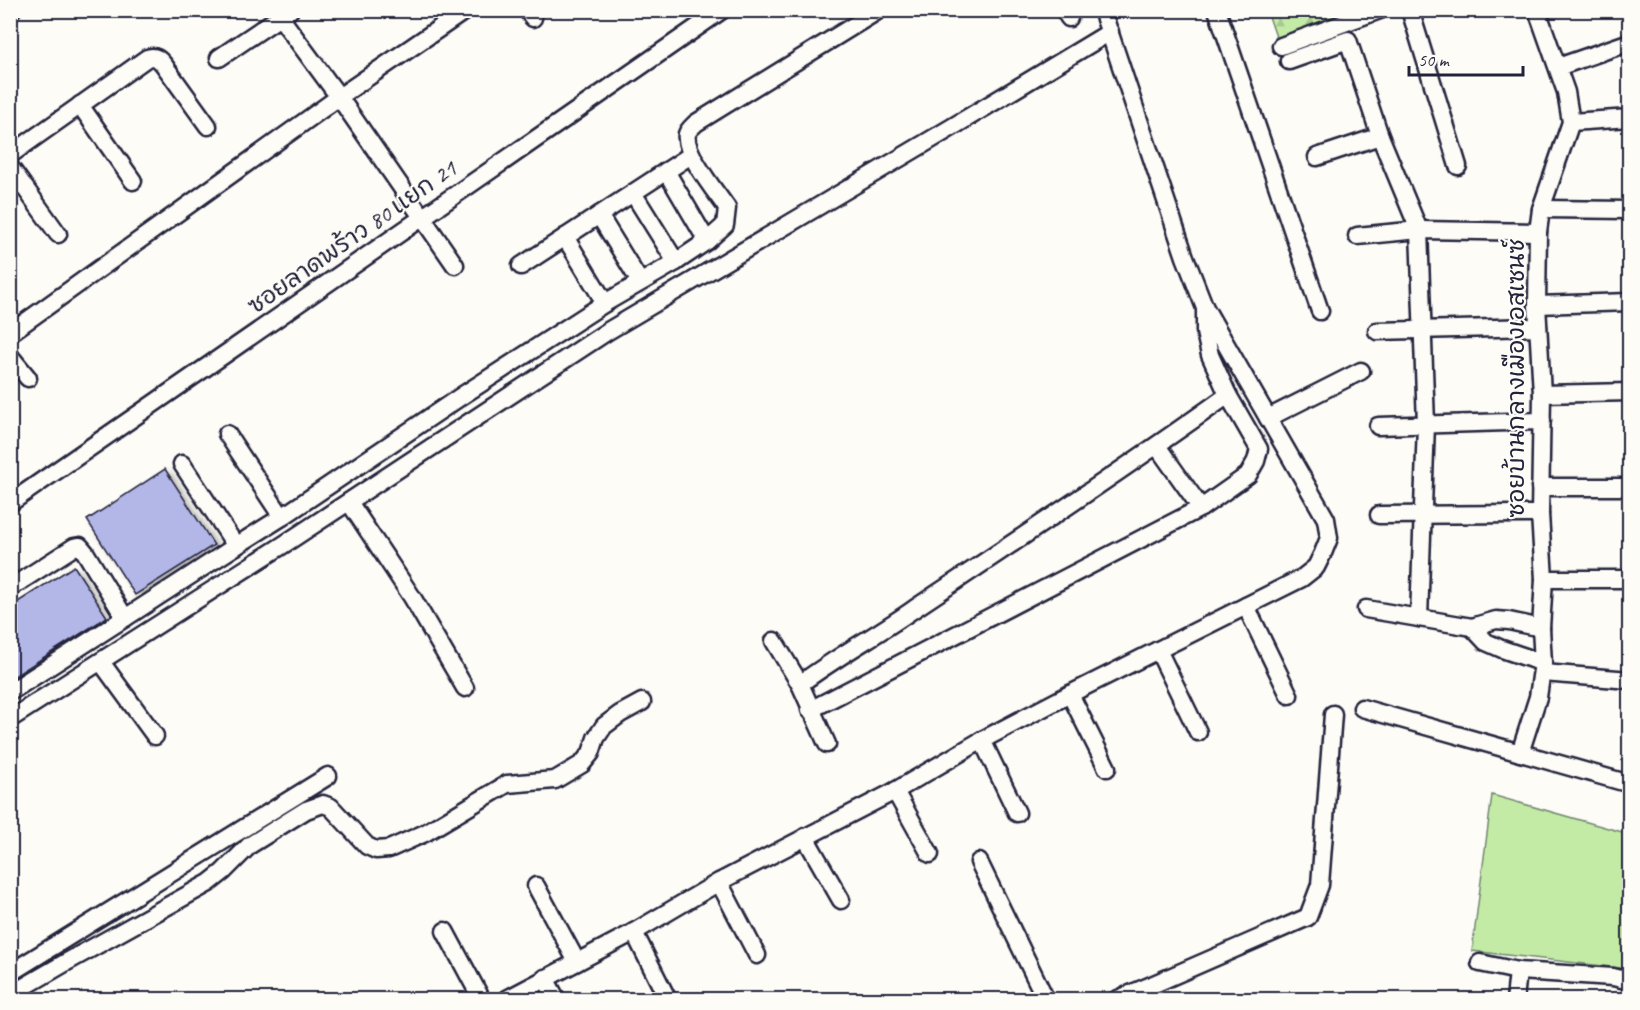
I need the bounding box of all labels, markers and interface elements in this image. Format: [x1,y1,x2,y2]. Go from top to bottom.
scale bar [1409,39,1523,77]
text: 50 m [1418,49,1451,71]
street label: ซอยลาดพร้าว 80 แยก 21 [242,153,463,321]
street label: ซอยบ้านกลางเมืองเอสเซนซ์ [1500,238,1531,518]

